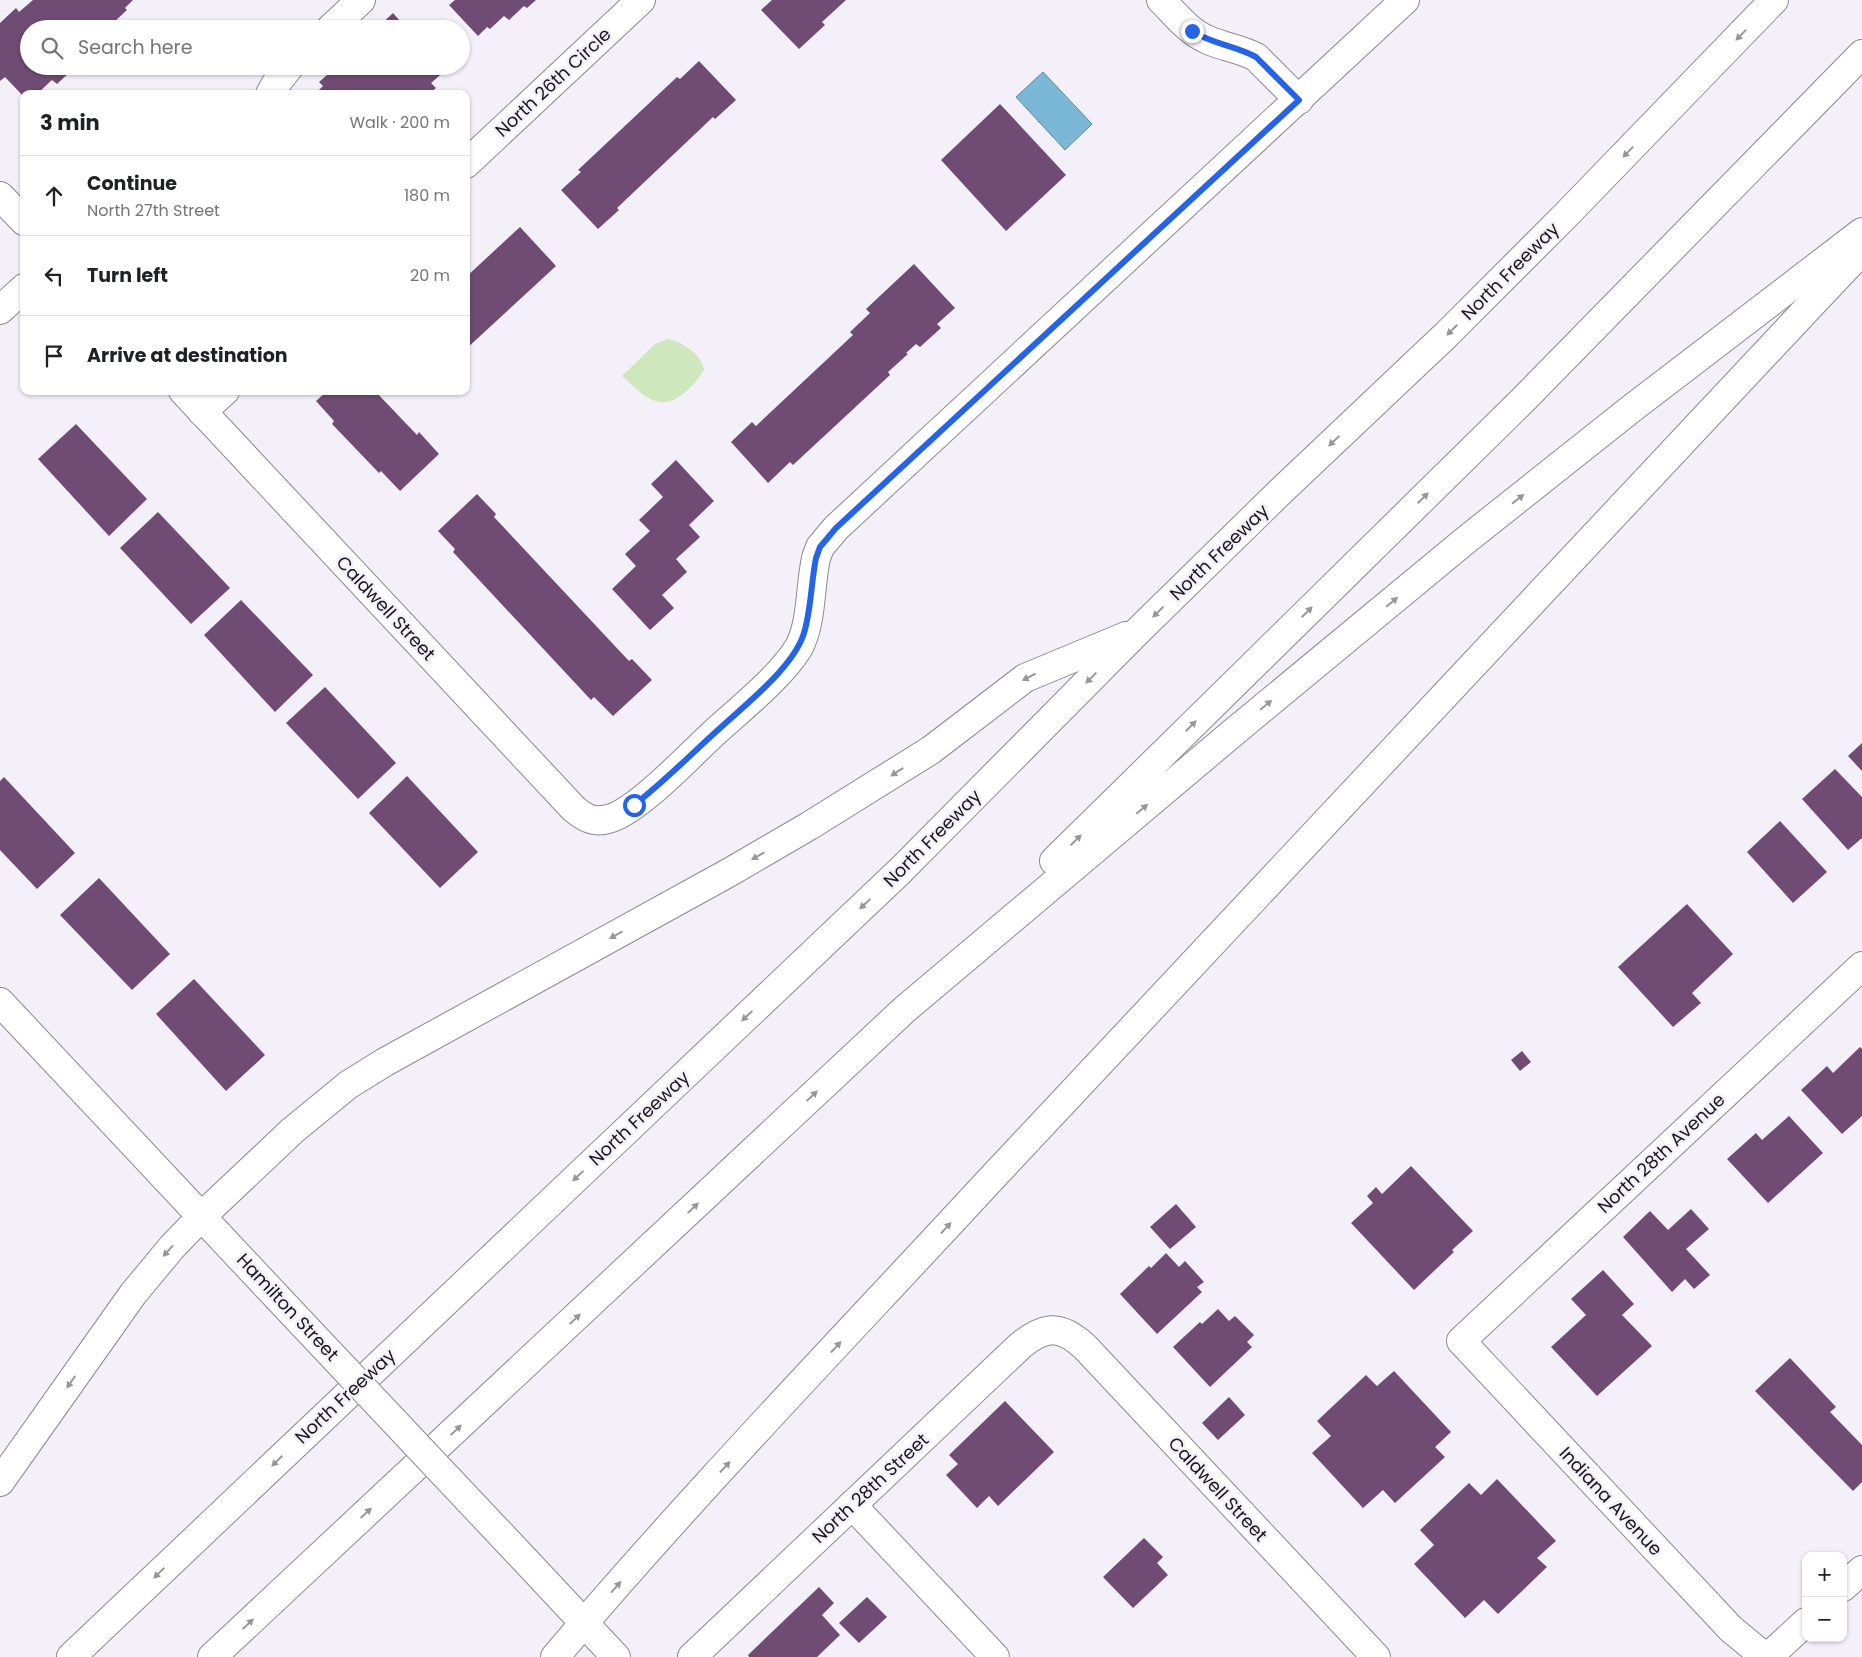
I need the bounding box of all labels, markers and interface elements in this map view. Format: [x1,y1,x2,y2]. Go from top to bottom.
search box [20,20,470,75]
route end [1181,20,1204,43]
street label: North 26th Circle [490,22,616,142]
one-way arrow [1735,29,1747,41]
icon: search [38,34,66,62]
text: Search here [78,34,192,61]
text: 3 min [40,108,100,137]
text: Walk · 200 m [349,111,450,134]
one-way arrow [1622,146,1634,158]
text: Continue [87,170,177,197]
icon: ahead [40,182,68,210]
text: 180 m [404,184,450,207]
text: North 27th Street [87,199,220,222]
street label: North Freeway [1456,217,1564,325]
icon: left [40,262,68,290]
text: Turn left [87,262,168,289]
text: 20 m [410,264,450,287]
one-way arrow [1446,324,1458,336]
icon: arrive [40,342,68,370]
text: Arrive at destination [87,342,288,369]
one-way arrow [1328,435,1340,447]
one-way arrow [1417,493,1429,505]
one-way arrow [1511,493,1524,504]
street label: North Freeway [1164,498,1274,606]
street label: Caldwell Street [331,550,441,666]
one-way arrow [1385,596,1398,607]
one-way arrow [1152,606,1164,618]
one-way arrow [1301,606,1313,618]
one-way arrow [1085,672,1097,684]
one-way arrow [1021,673,1036,681]
one-way arrow [1260,699,1273,710]
one-way arrow [1185,720,1197,732]
one-way arrow [890,767,903,776]
street label: North Freeway [878,784,986,892]
route start [623,794,646,817]
one-way arrow [1135,804,1148,815]
one-way arrow [1069,835,1081,847]
one-way arrow [751,851,764,860]
one-way arrow [859,898,871,910]
one-way arrow [608,931,623,939]
one-way arrow [741,1010,753,1022]
street label: North Freeway [583,1065,695,1171]
street label: North 28th Avenue [1592,1087,1730,1219]
one-way arrow [805,1091,818,1102]
one-way arrow [572,1170,584,1182]
one-way arrow [687,1202,699,1214]
one-way arrow [940,1222,952,1234]
one-way arrow [162,1245,174,1257]
street label: Hamilton Street [231,1248,345,1366]
one-way arrow [568,1313,580,1325]
one-way arrow [830,1342,842,1354]
street label: North Freeway [289,1343,401,1449]
one-way arrow [66,1375,76,1388]
one-way arrow [449,1424,461,1436]
street label: North 28th Street [806,1427,934,1549]
street label: Caldwell Street [1163,1431,1273,1547]
street label: Indiana Avenue [1554,1441,1668,1561]
one-way arrow [271,1455,283,1467]
one-way arrow [719,1461,731,1473]
one-way arrow [360,1507,372,1519]
map controls [1802,1552,1847,1642]
button: + [1802,1552,1847,1597]
one-way arrow [153,1567,165,1579]
one-way arrow [610,1581,622,1593]
button: − [1802,1597,1847,1642]
one-way arrow [241,1618,253,1630]

